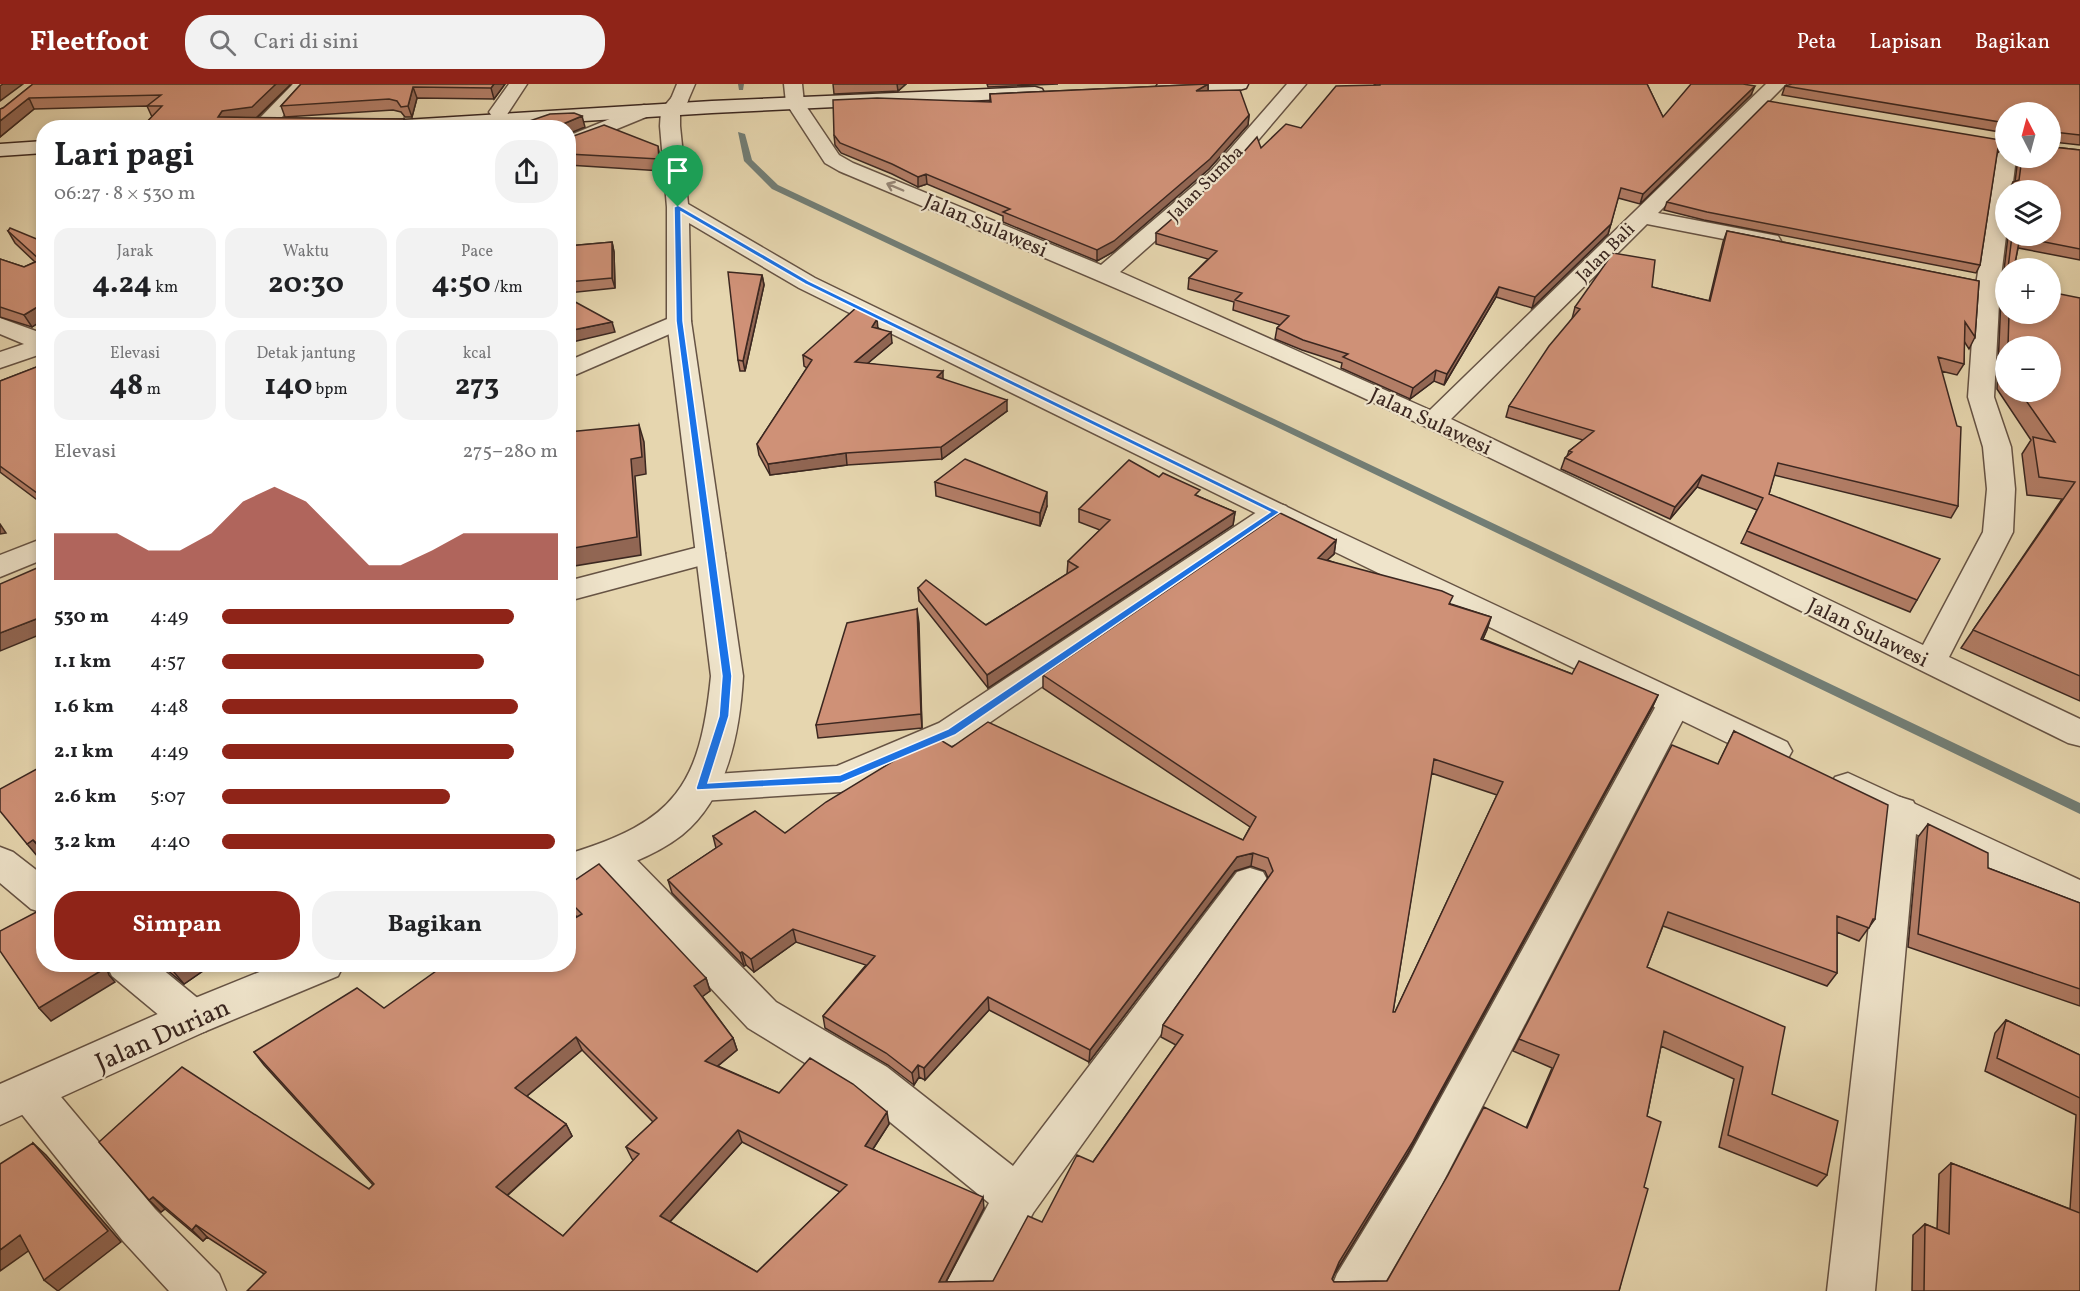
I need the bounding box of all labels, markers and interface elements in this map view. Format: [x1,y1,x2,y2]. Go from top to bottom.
search box [185,15,605,69]
text: Fleetfoot [30,23,149,62]
icon: search [206,26,239,59]
text: Cari di sini [254,27,359,58]
text: Peta [1797,28,1836,57]
text: Lapisan [1869,28,1942,57]
text: Bagikan [1975,28,2050,57]
north arrow [1995,102,2061,168]
map controls [1995,102,2061,402]
text: Lari pagi [54,134,194,180]
button: share [495,140,558,203]
street label: Jalan Sumba [1162,140,1250,228]
pin [652,145,703,207]
icon: arrive [661,154,694,187]
text: 06:27 · 8 × 530 m [54,180,195,208]
button: layers [1995,180,2061,246]
one-way arrow [886,181,905,192]
street label: Jalan Sulawesi [919,187,1052,265]
street label: Jalan Bali [1571,218,1641,288]
text: Jarak [117,241,153,263]
text: Waktu [283,241,329,263]
text: Pace [461,241,493,263]
button: + [1995,258,2061,324]
text: 4.24 [92,263,152,305]
text: 20:30 [268,263,344,305]
text: 4:50 [431,263,491,305]
text: km [152,277,178,299]
text: /km [491,277,523,299]
button: − [1995,336,2061,402]
text: Elevasi [110,343,160,365]
text: Detak jantung [256,343,356,365]
text: kcal [463,343,491,365]
text: 48 [109,365,143,407]
text: 140 [264,365,312,407]
text: 273 [455,365,499,407]
text: m [143,379,161,401]
text: bpm [312,379,348,401]
street label: Jalan Sulawesi [1365,381,1496,463]
text: Elevasi [54,438,116,466]
text: 275–280 m [463,438,558,466]
street label: Jalan Sulawesi [1802,591,1933,675]
text: 530 m [54,603,109,631]
text: 4:49 [150,603,188,631]
text: 1.1 km [54,648,111,676]
text: 4:57 [150,648,186,676]
text: 1.6 km [54,693,114,721]
text: 4:48 [150,693,188,721]
text: 2.1 km [54,738,114,766]
text: 4:49 [150,738,188,766]
text: 2.6 km [54,783,117,811]
text: 5:07 [150,783,186,811]
text: 3.2 km [54,828,116,856]
text: 4:40 [150,828,190,856]
button: Simpan [54,891,300,960]
button: Bagikan [312,891,558,960]
street label: Jalan Durian [90,990,236,1082]

